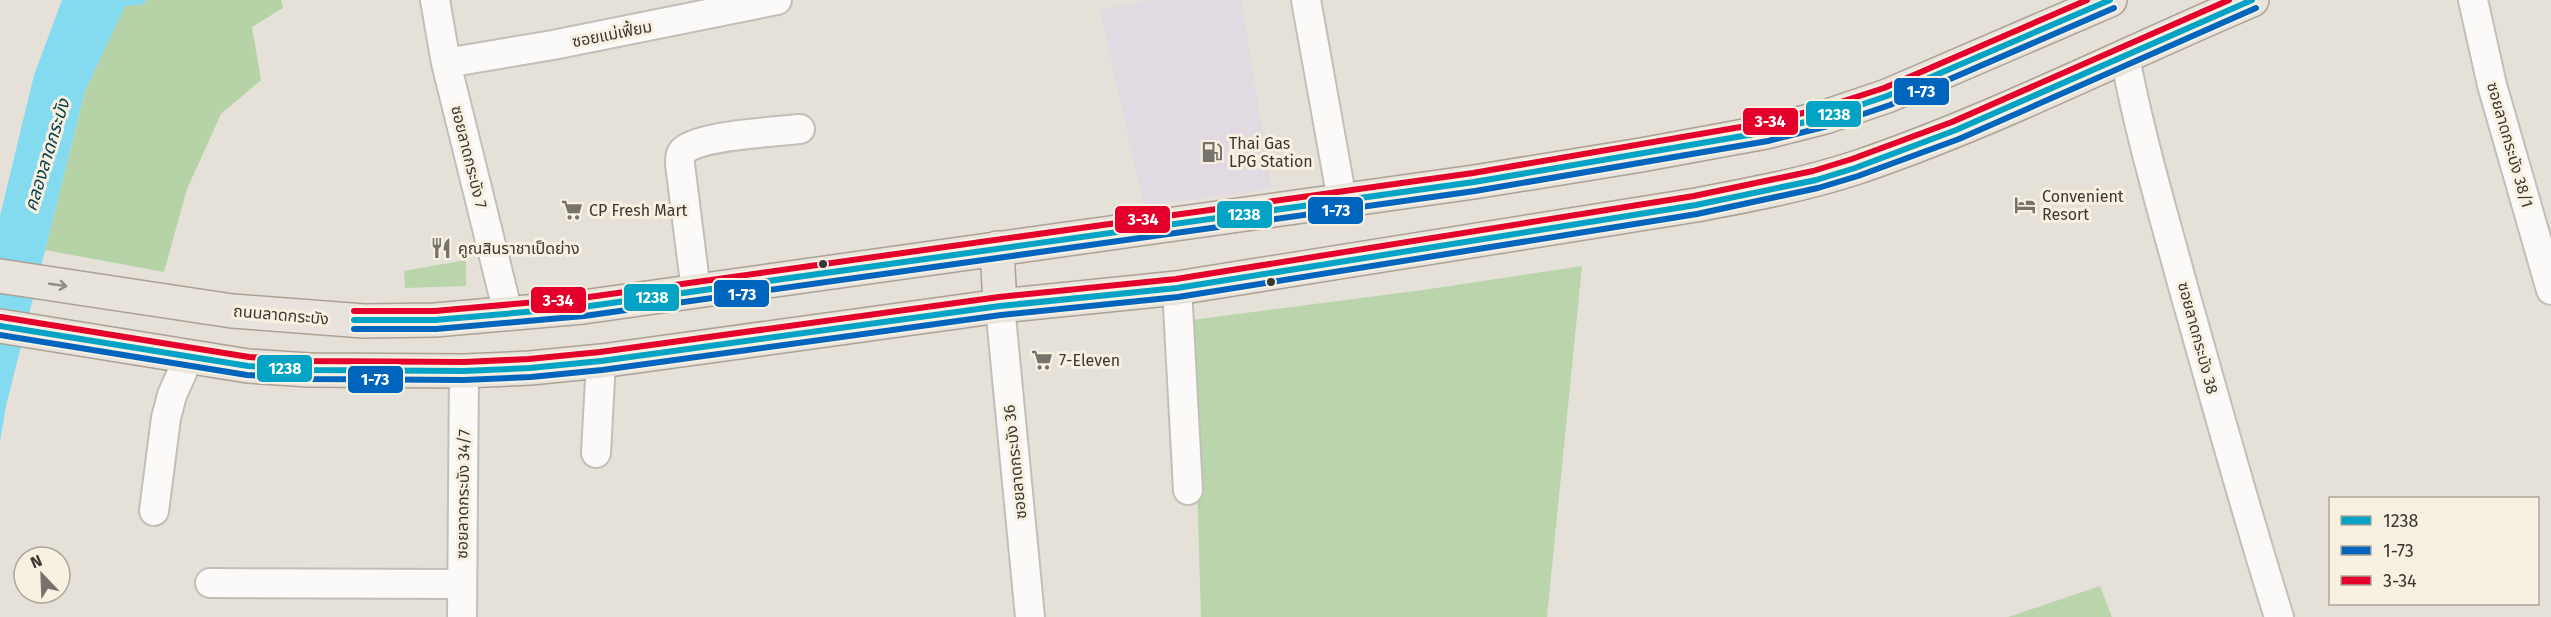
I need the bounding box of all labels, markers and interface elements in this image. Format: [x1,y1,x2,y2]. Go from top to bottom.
street label: ซอยแม่เฟี้ยม [570,15,654,51]
line badge: 1-73 [1893,77,1950,106]
street label: ซอยลาดกระบัง 38/1 [2483,80,2537,210]
text: 1-73 [1907,82,1935,101]
water label: คลองลาดกระบัง [19,95,75,214]
line badge: 1238 [1805,100,1862,128]
street label: ซอยลาดกระบัง 7 [447,104,491,210]
text: 1238 [1817,105,1851,124]
line badge: 3-34 [1742,107,1799,136]
text: 3-34 [1753,112,1786,131]
place label: Thai Gas LPG Station [1229,134,1313,171]
fuel station icon: Thai Gas LPG Station [1200,140,1224,164]
place label: Convenient Resort [2042,187,2124,224]
hotel icon: Convenient Resort [2013,193,2037,217]
line badge: 1-73 [1307,196,1364,225]
supermarket icon: CP Fresh Mart [560,198,584,222]
line badge: 1238 [1216,200,1273,229]
place label: CP Fresh Mart [589,201,688,220]
text: 1-73 [1322,201,1350,220]
line badge: 3-34 [1114,205,1171,234]
text: 1238 [1227,205,1261,224]
text: 3-34 [1126,210,1159,229]
restaurant icon: คูณสินราชาเป็ดย่าง [429,236,453,260]
place label: คูณสินราชาเป็ดย่าง [458,239,580,258]
unlabelled marker [817,258,829,270]
unlabelled marker [1265,276,1277,288]
one-way arrow [48,279,67,290]
line badge: 1-73 [713,279,770,308]
street label: ซอยลาดกระบัง 38 [2174,280,2222,396]
line badge: 1238 [623,283,680,312]
text: 1-73 [728,285,756,304]
line badge: 3-34 [530,286,587,314]
text: 1238 [635,288,669,307]
text: 3-34 [541,291,574,310]
street label: ถนนลาดกระบัง [232,301,330,329]
supermarket icon: 7-Eleven [1030,348,1054,372]
place label: 7-Eleven [1059,351,1120,370]
line badge: 1238 [256,354,313,383]
text: 1238 [268,359,302,378]
line badge: 1-73 [347,365,404,394]
text: 1-73 [361,370,389,389]
street label: ซอยลาดกระบัง 36 [1000,404,1030,520]
street label: ซอยลาดกระบัง 34/7 [452,429,474,559]
legend [2329,497,2539,605]
text: 1238 [2383,510,2419,532]
text: 1-73 [2383,540,2414,562]
north arrow [12,545,72,605]
text: N [28,551,45,572]
text: 3-34 [2383,570,2417,592]

